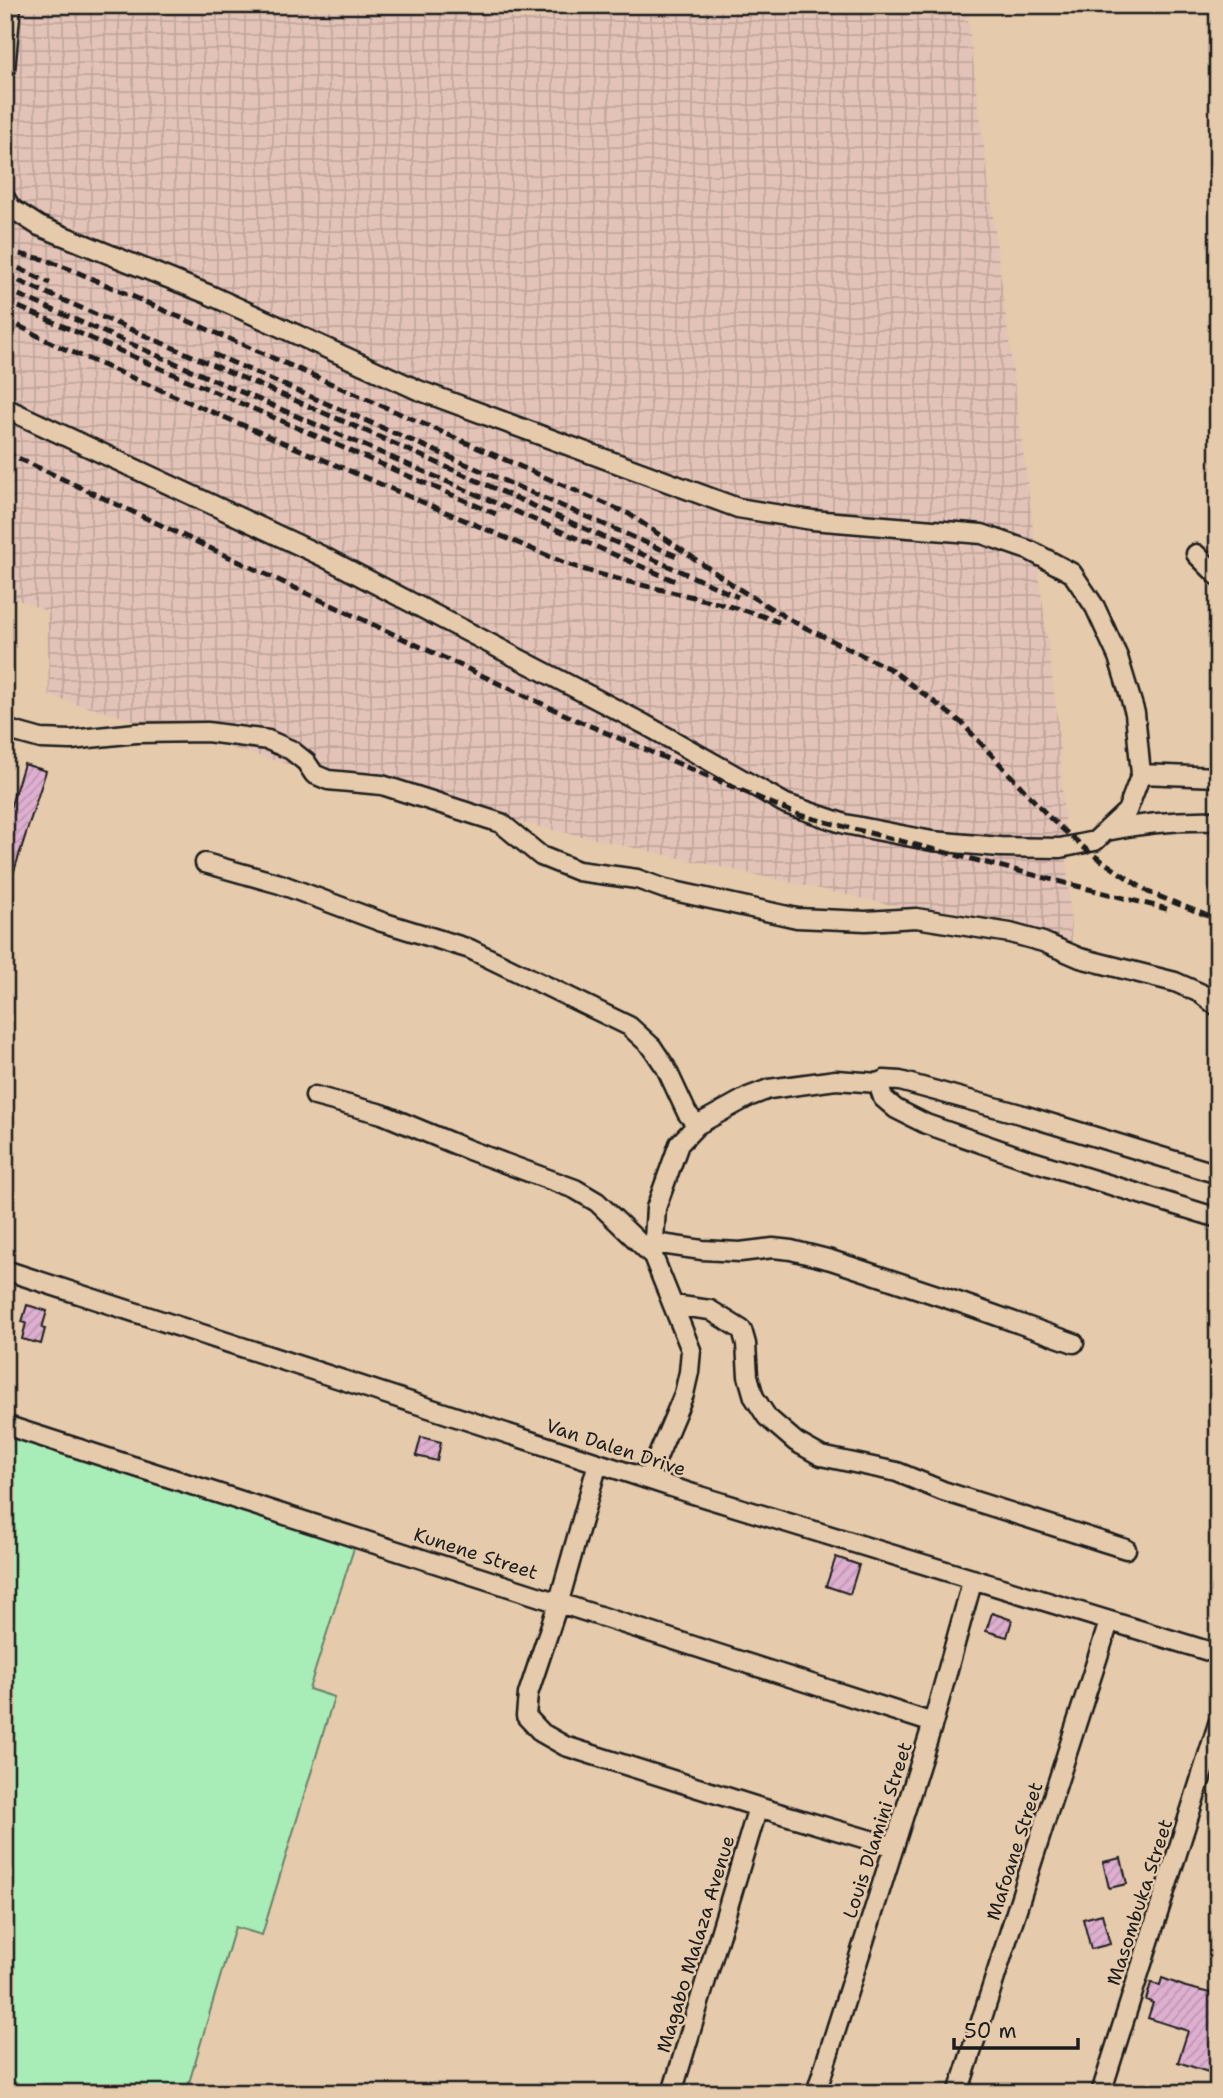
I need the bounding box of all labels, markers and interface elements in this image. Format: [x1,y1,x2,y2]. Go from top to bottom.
street label: Van Dalen Drive [543,1413,689,1482]
street label: Kunene Street [411,1522,541,1585]
street label: Louis Dlamini Street [837,1739,918,1922]
street label: Mafoane Street [980,1779,1049,1924]
street label: Masombuka Street [1101,1816,1178,1989]
street label: Magabo Malaza Avenue [651,1832,740,2056]
scale bar [954,2007,1078,2051]
text: 50 m [964,2017,1017,2045]

